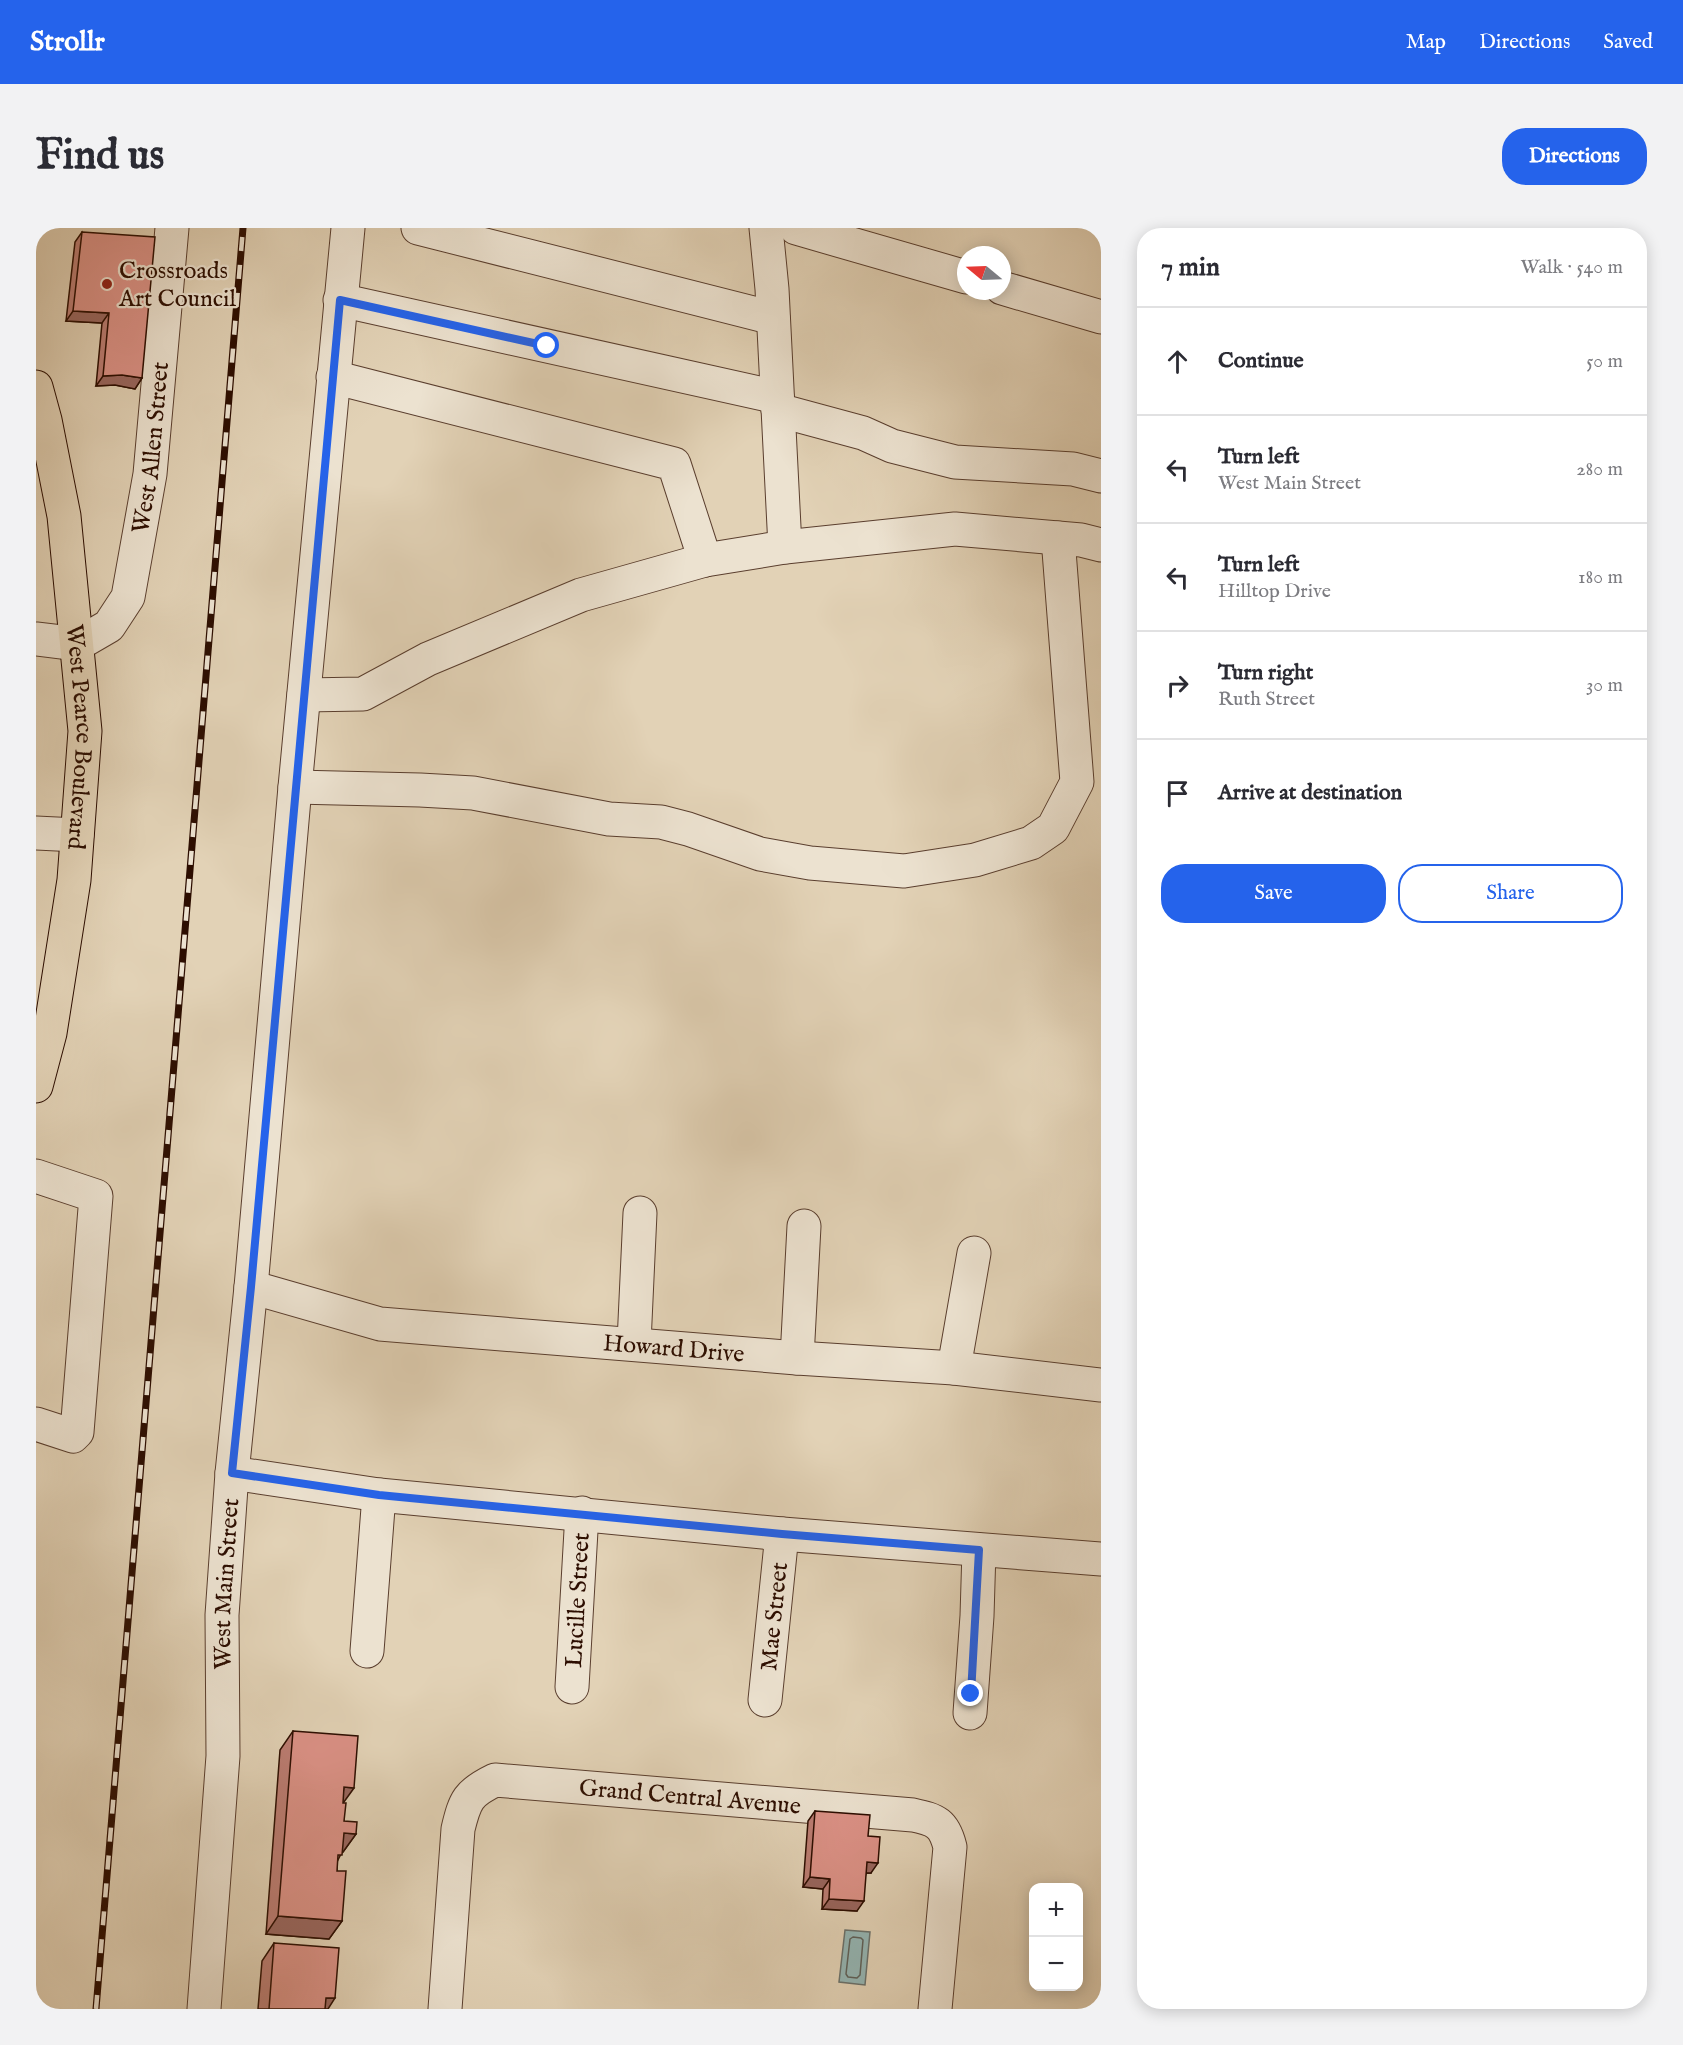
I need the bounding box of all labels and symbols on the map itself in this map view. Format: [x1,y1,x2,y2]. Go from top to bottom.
north arrow [957,246,1011,300]
place label: Crossroads Art Council [118,256,236,315]
marker: Crossroads Art Council [100,277,114,291]
route start [533,332,559,358]
street label: West Allen Street [126,361,177,536]
street label: West Pearce Boulevard [58,623,99,851]
street label: Howard Drive [602,1328,746,1371]
street label: West Main Street [208,1497,247,1670]
street label: Lucille Street [559,1532,598,1669]
street label: Mae Street [754,1561,796,1672]
route end [957,1680,983,1706]
street label: Grand Central Avenue [578,1773,802,1823]

